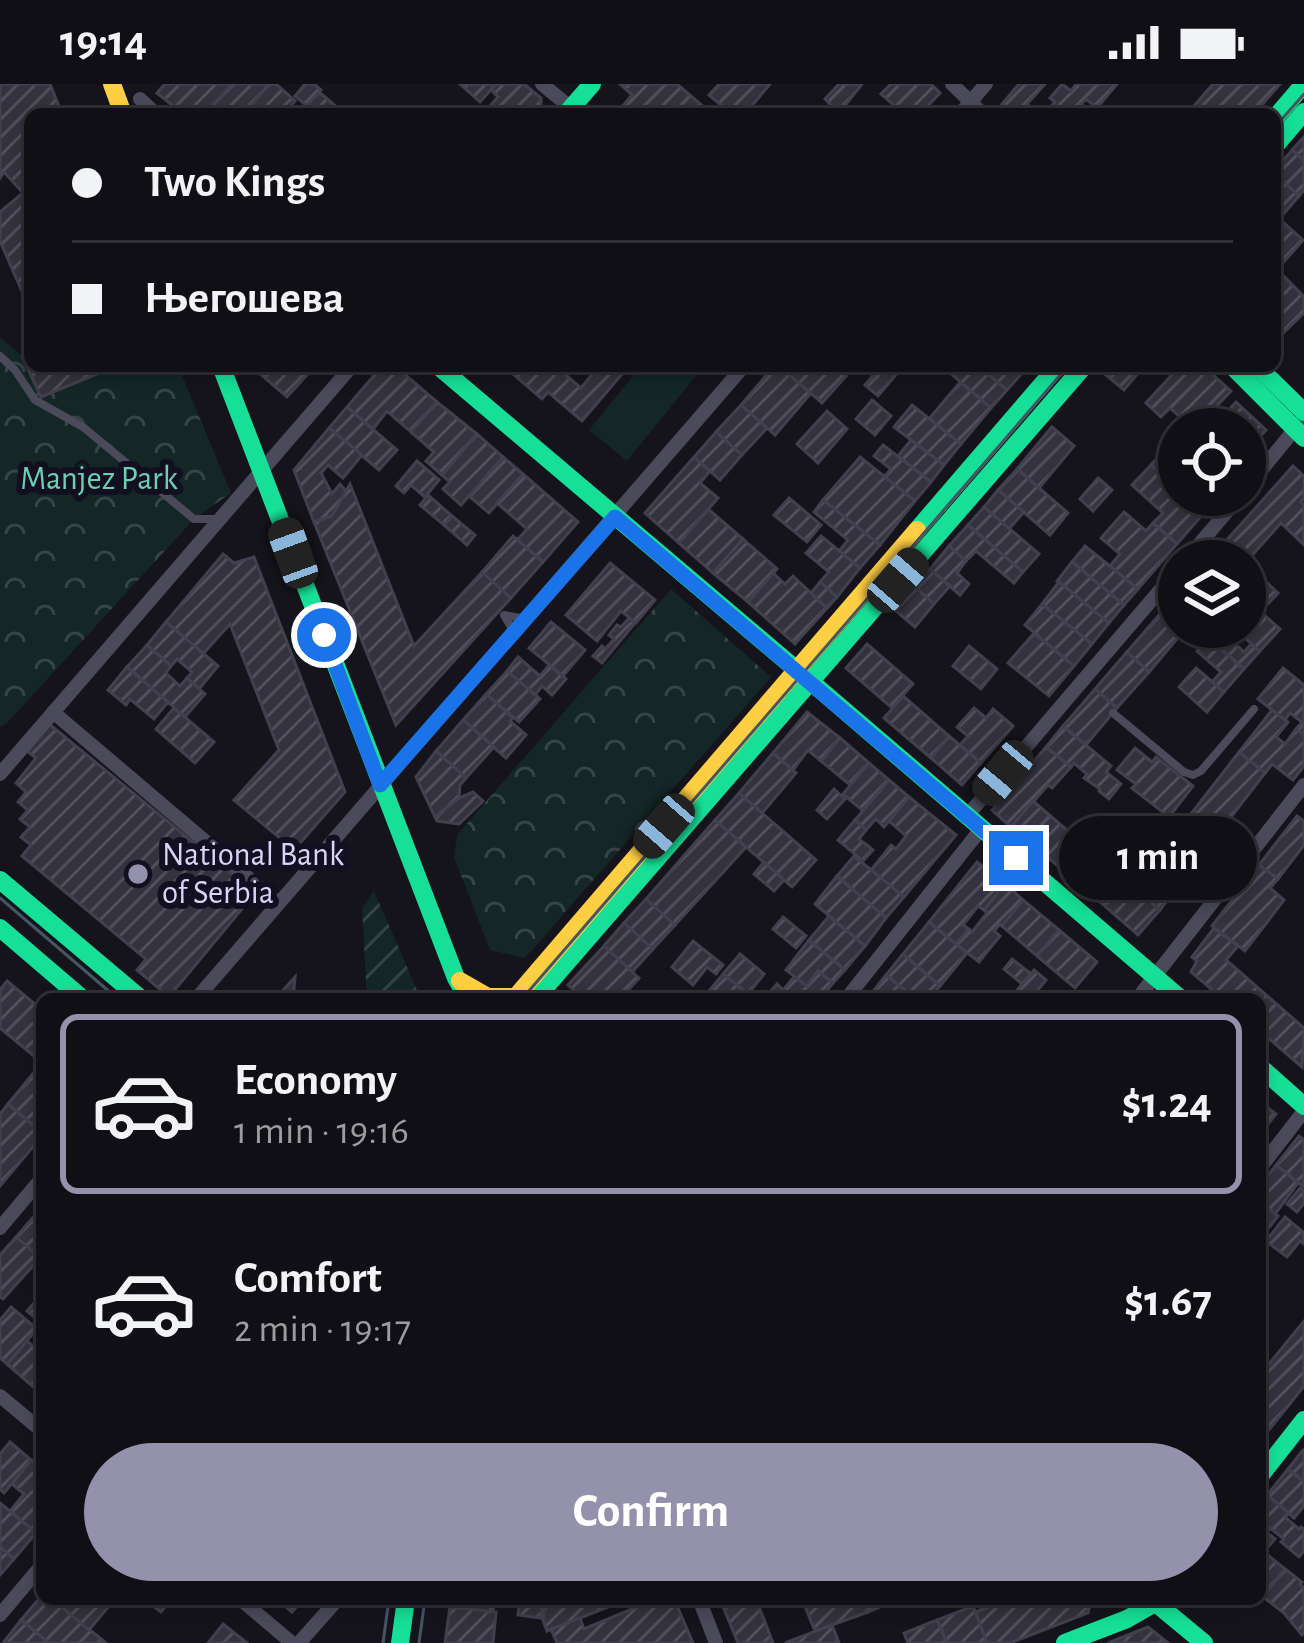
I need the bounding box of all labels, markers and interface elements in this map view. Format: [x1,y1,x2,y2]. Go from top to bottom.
text: 19:14 [60,19,147,64]
text: Two Kings [144,160,325,205]
text: Његошева [144,276,344,321]
map controls [1158,408,1266,648]
button: locate [1158,408,1266,516]
park label: Manjez Park [20,463,178,496]
car [264,513,322,593]
button: layers [1158,540,1266,648]
car [861,541,935,619]
route start [297,608,351,662]
car [966,734,1040,812]
car [627,787,701,865]
callout: 1 min [1058,816,1256,900]
route end [989,831,1043,885]
text: 1 min [1117,838,1199,877]
place label: National Bank of Serbia [162,839,344,910]
marker: National Bank of Serbia [125,861,151,887]
icon: car [90,1050,198,1158]
text: Economy [234,1058,397,1103]
text: $1.24 [1121,1081,1212,1126]
text: 1 min · 19:16 [234,1112,409,1151]
icon: car [90,1248,198,1356]
text: Comfort [234,1256,382,1301]
text: $1.67 [1124,1279,1212,1324]
text: 2 min · 19:17 [234,1310,411,1349]
button: Confirm [84,1443,1218,1581]

